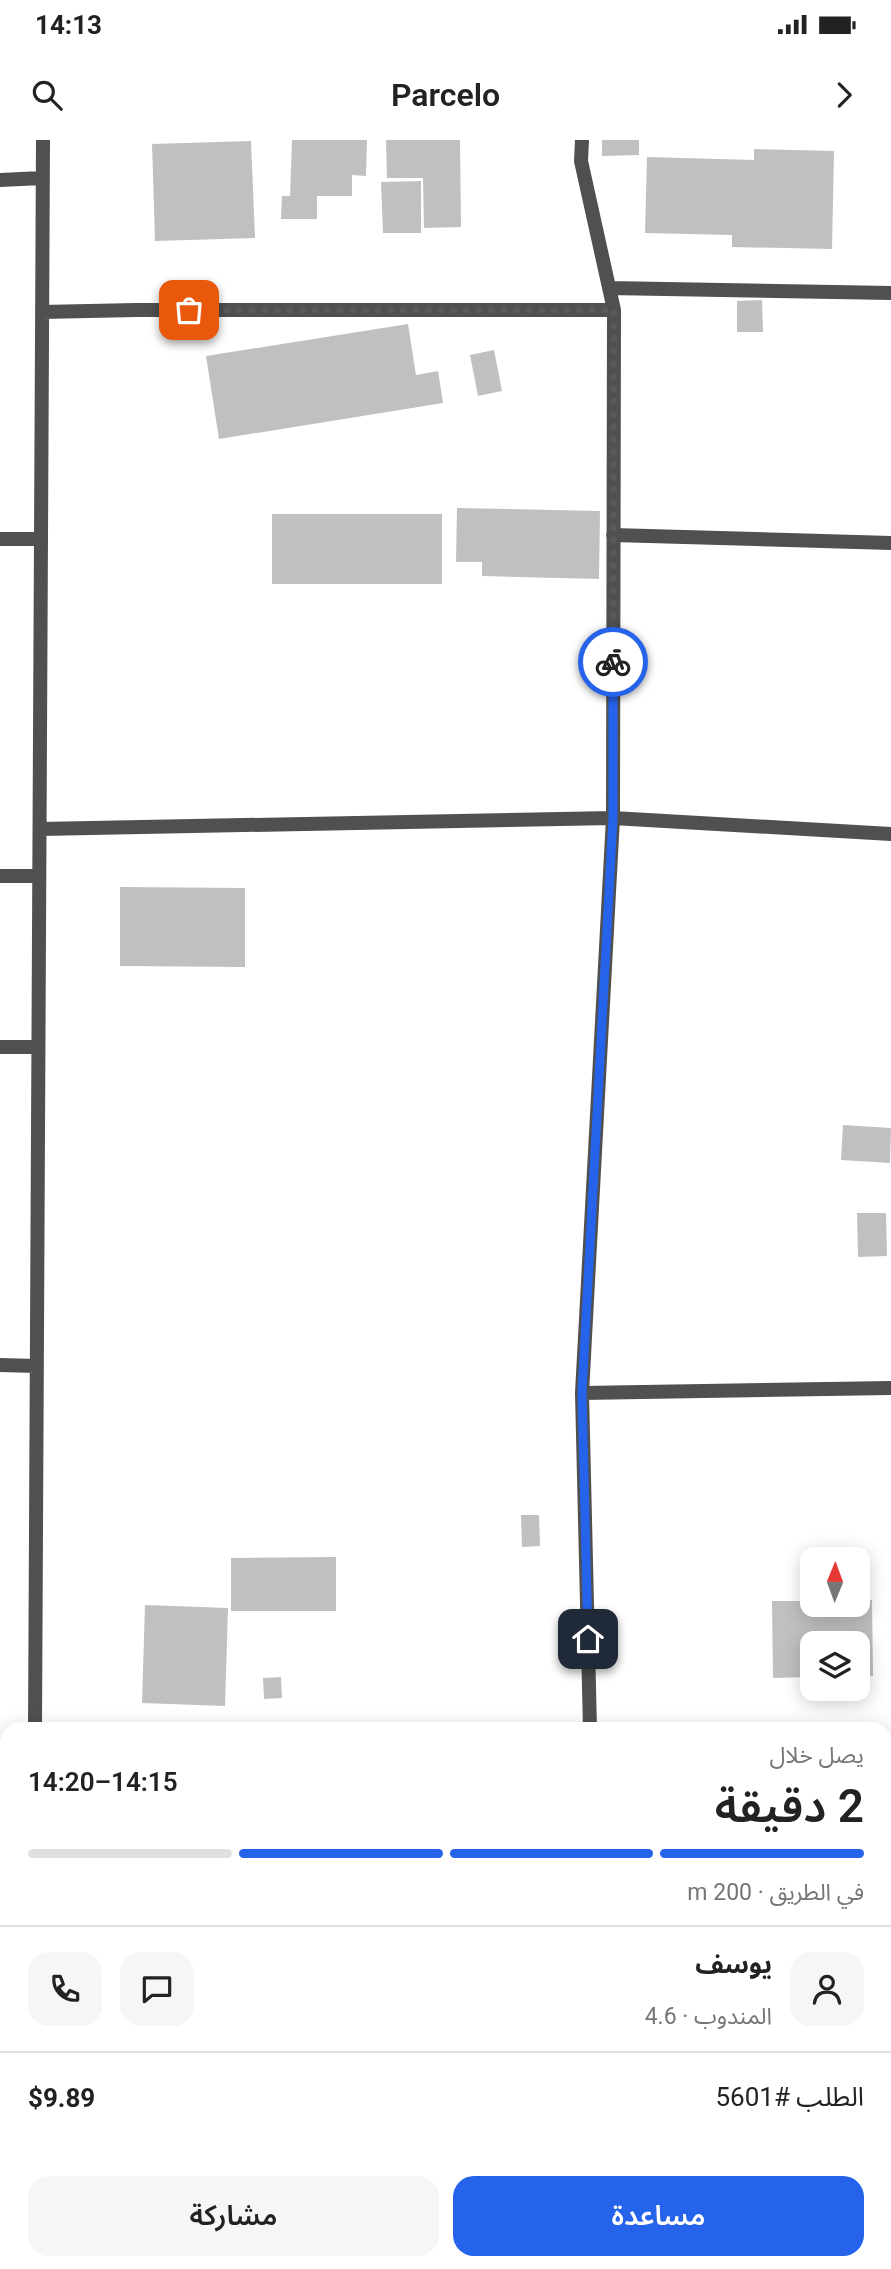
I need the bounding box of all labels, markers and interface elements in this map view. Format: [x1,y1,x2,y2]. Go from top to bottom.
text: 14:13 [35,10,102,40]
icon: search [28,76,66,114]
text: Parcelo [391,76,500,114]
icon: forward [825,76,863,114]
pin [159,280,219,340]
icon: bag [170,291,208,329]
courier [578,627,648,697]
icon: bike [594,643,632,681]
north arrow [800,1547,870,1617]
map controls [800,1547,870,1701]
pin [558,1609,618,1669]
icon: home [569,1620,607,1658]
button: layers [800,1631,870,1701]
text: يصل خلال [769,1742,864,1769]
text: 14:15–14:20 [28,1767,178,1797]
text: 2 دقيقة [715,1779,864,1833]
text: في الطريق · 200 m [687,1879,864,1906]
text: يوسف [695,1949,772,1979]
button: phone [28,1952,102,2026]
button: chat [120,1952,194,2026]
button: person [790,1952,864,2026]
text: المندوب · 4.6 [645,2003,772,2030]
text: الطلب #5601 [715,2082,864,2112]
text: $9.89 [28,2083,95,2113]
button: مشاركة [28,2176,439,2256]
button: مساعدة [453,2176,864,2256]

